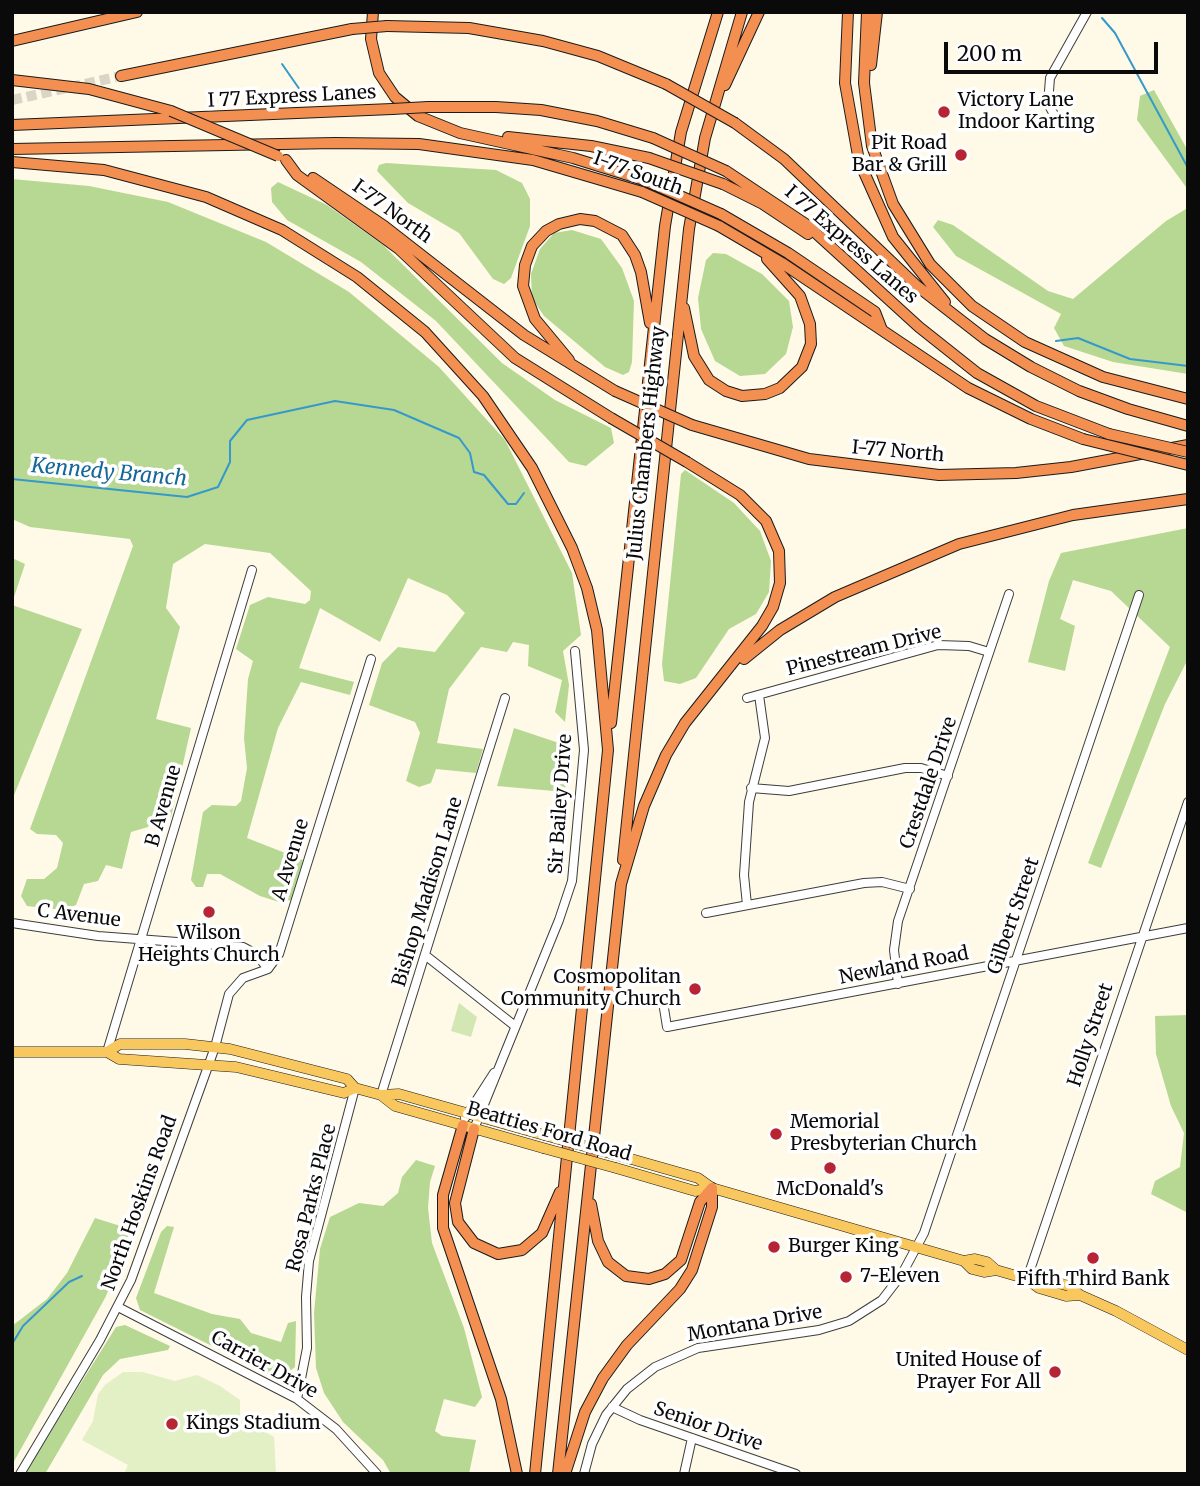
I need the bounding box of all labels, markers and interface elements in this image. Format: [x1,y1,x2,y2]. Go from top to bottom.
scale bar [948,28,1162,72]
text: 200 m [957,40,1022,67]
street label: I 77 Express Lanes [207,81,377,113]
place label: Victory Lane Indoor Karting [958,90,1095,134]
marker: Victory Lane Indoor Karting [936,104,952,120]
place label: Pit Road Bar & Grill [852,133,947,177]
street label: I-77 South [590,147,686,201]
marker: Pit Road Bar & Grill [953,147,969,163]
street label: I-77 North [348,175,436,249]
street label: I 77 Express Lanes [780,181,922,309]
street label: Julius Chambers Highway [623,325,671,561]
street label: I-77 North [851,437,945,467]
water label: Kennedy Branch [30,454,188,492]
street label: Pinestream Drive [784,621,944,681]
street label: Crestdale Drive [896,714,962,852]
street label: Sir Bailey Drive [545,733,577,875]
street label: B Avenue [141,763,187,849]
street label: Bishop Madison Lane [388,794,468,990]
street label: A Avenue [268,816,314,904]
street label: Gilbert Street [983,855,1045,977]
street label: C Avenue [36,900,122,932]
marker: Wilson Heights Church [201,904,217,920]
place label: Wilson Heights Church [138,923,280,967]
street label: Newland Road [837,942,971,990]
place label: Cosmopolitan Community Church [501,967,681,1011]
marker: Cosmopolitan Community Church [687,981,703,997]
street label: Holly Street [1064,981,1118,1089]
street label: Beatties Ford Road [464,1098,634,1166]
street label: North Hoskins Road [98,1112,182,1294]
place label: Memorial Presbyterian Church [790,1112,977,1156]
street label: Rosa Parks Place [283,1121,341,1275]
marker: Memorial Presbyterian Church [768,1126,784,1142]
marker: McDonald's [822,1160,838,1176]
place label: McDonald's [776,1179,884,1201]
place label: Burger King [788,1236,899,1258]
marker: Burger King [766,1239,782,1255]
marker: Fifth Third Bank [1085,1250,1101,1266]
place label: 7-Eleven [860,1266,940,1288]
marker: 7-Eleven [838,1269,854,1285]
place label: Fifth Third Bank [1016,1269,1170,1291]
street label: Montana Drive [686,1301,824,1347]
street label: Carrier Drive [207,1326,321,1404]
place label: United House of Prayer For All [896,1350,1041,1394]
marker: United House of Prayer For All [1047,1364,1063,1380]
street label: Senior Drive [651,1398,765,1456]
place label: Kings Stadium [186,1413,321,1435]
marker: Kings Stadium [164,1416,180,1432]

